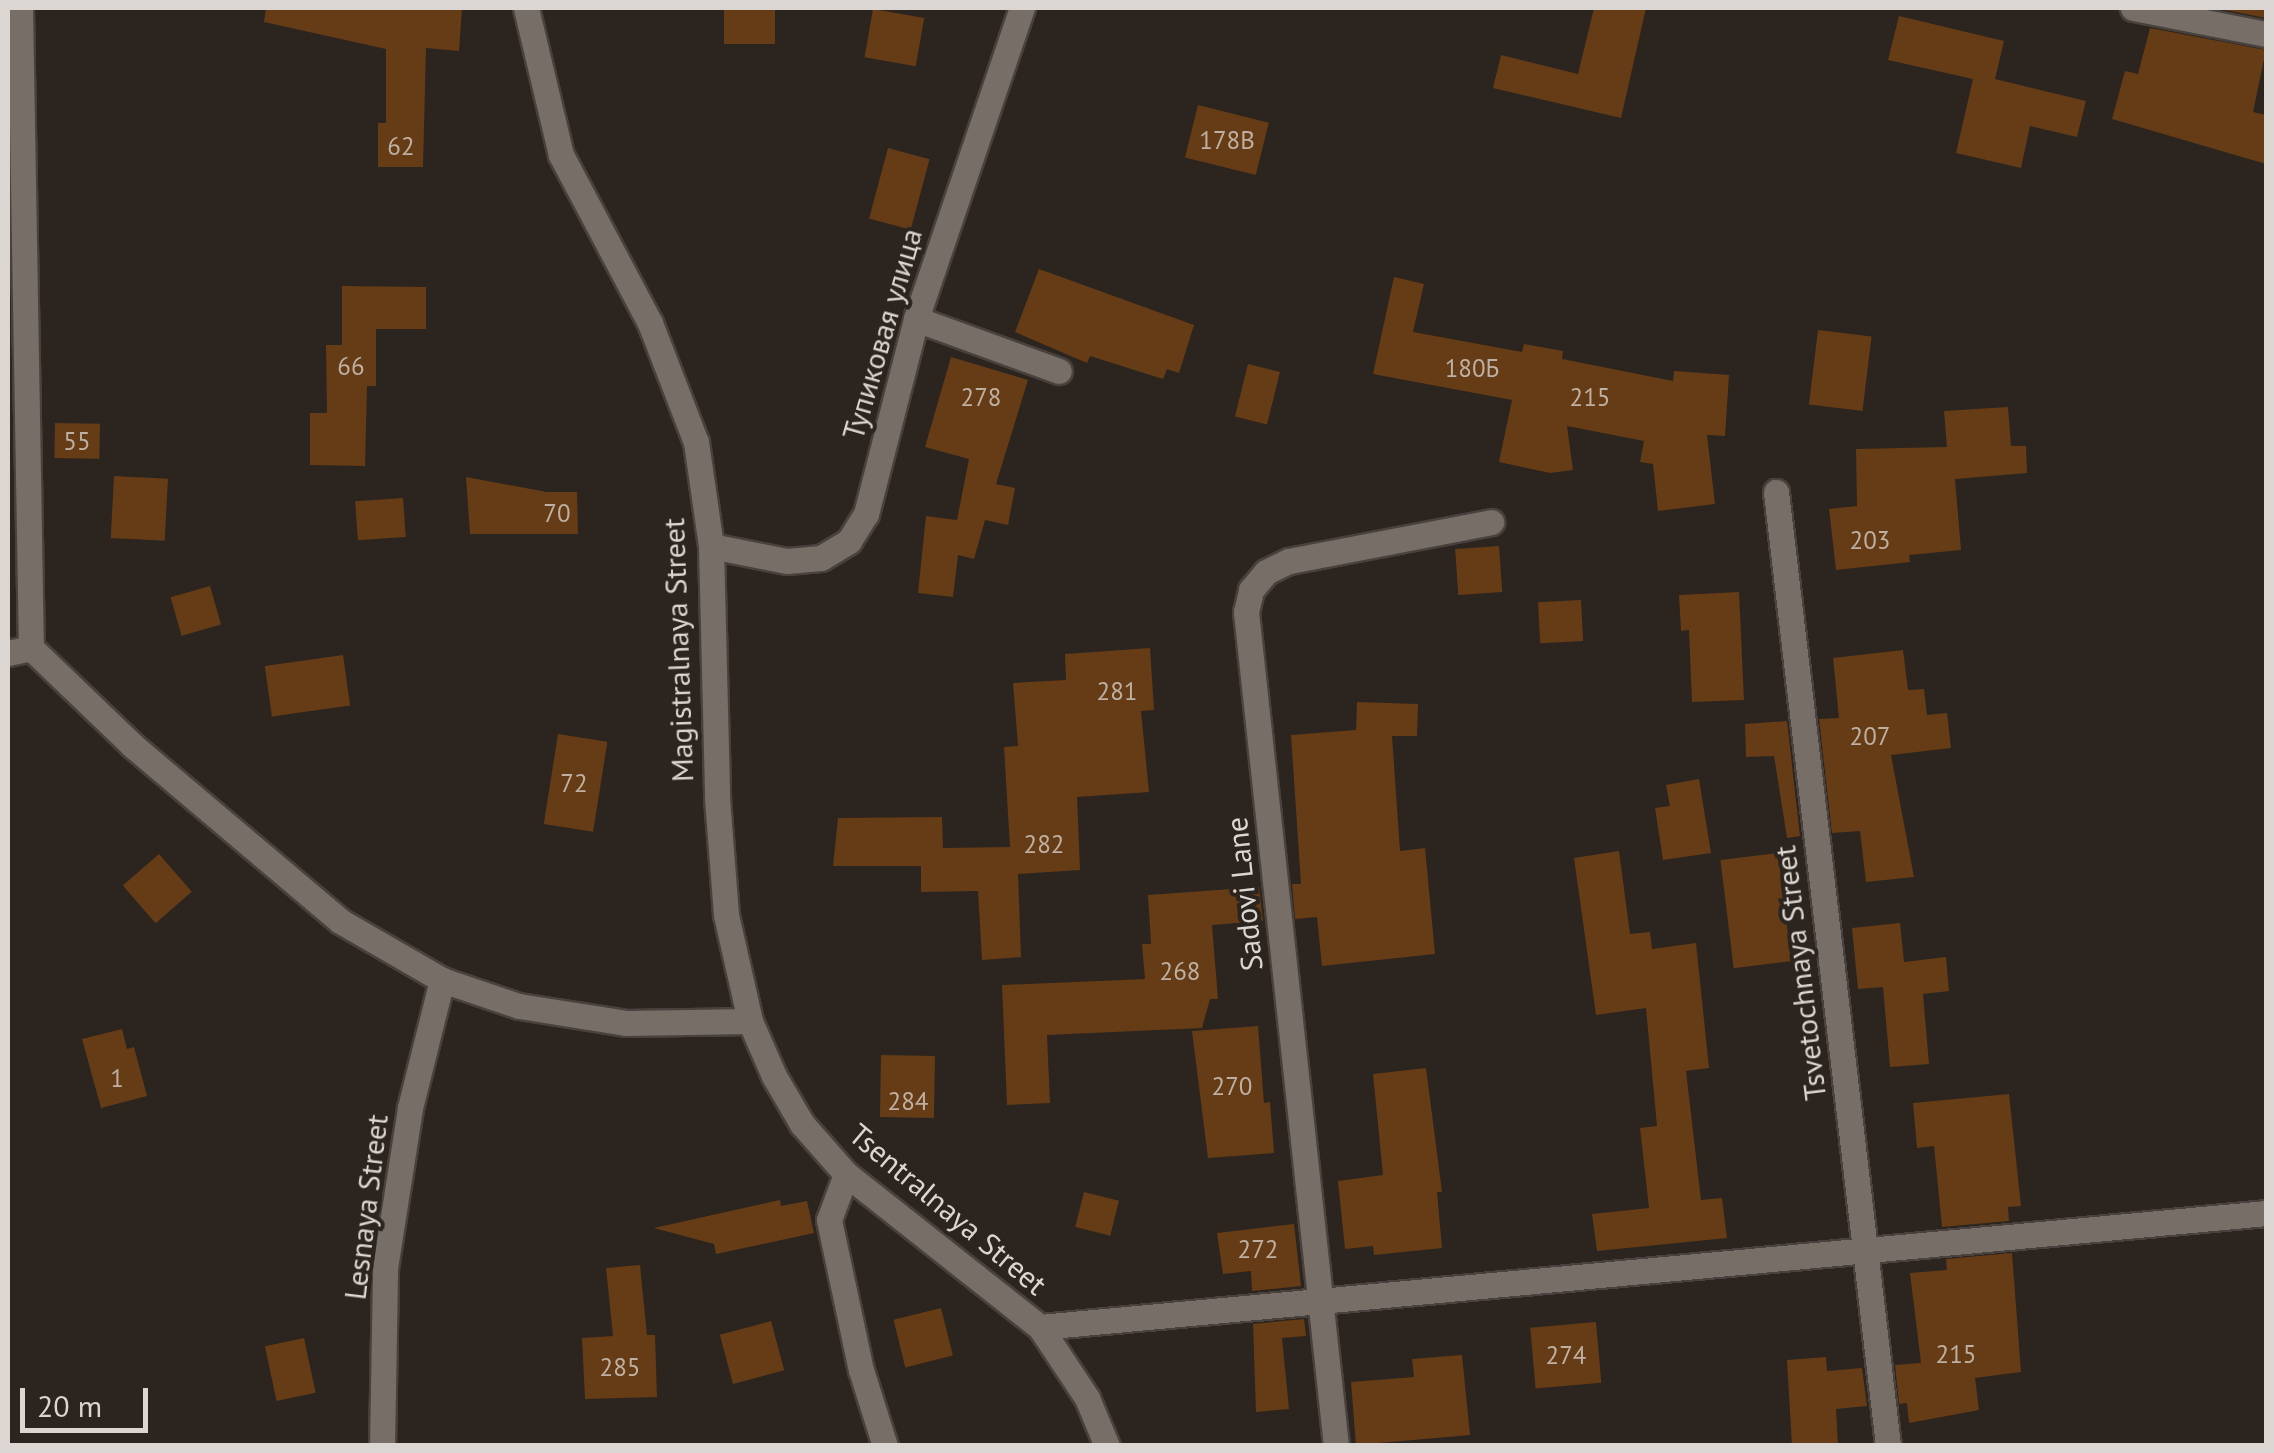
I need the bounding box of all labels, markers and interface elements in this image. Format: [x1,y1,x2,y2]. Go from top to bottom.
house number: 178В [1199,125,1255,155]
house number: 62 [387,131,415,161]
street label: Тупиковая улица [835,224,929,444]
house number: 66 [337,351,365,381]
house number: 180Б [1445,353,1499,383]
house number: 278 [961,382,1001,412]
house number: 215 [1570,382,1610,412]
house number: 55 [63,426,91,456]
house number: 70 [543,498,571,528]
street label: Magistralnaya Street [655,517,701,783]
house number: 203 [1850,525,1890,555]
house number: 281 [1097,676,1137,706]
house number: 207 [1850,721,1890,751]
house number: 72 [560,768,588,798]
street label: Sadovi Lane [1218,815,1270,973]
house number: 282 [1024,829,1064,859]
street label: Tsvetochnaya Street [1767,844,1833,1102]
house number: 268 [1160,956,1200,986]
house number: 1 [110,1063,124,1093]
house number: 270 [1212,1071,1252,1101]
house number: 284 [888,1086,928,1116]
street label: Lesnaya Street [337,1112,395,1302]
street label: Tsentralnaya Street [842,1116,1054,1302]
house number: 272 [1238,1234,1278,1264]
house number: 215 [1936,1339,1976,1369]
house number: 274 [1546,1340,1586,1370]
house number: 285 [600,1352,640,1382]
scale bar [25,1368,152,1430]
text: 20 m [37,1386,102,1425]

